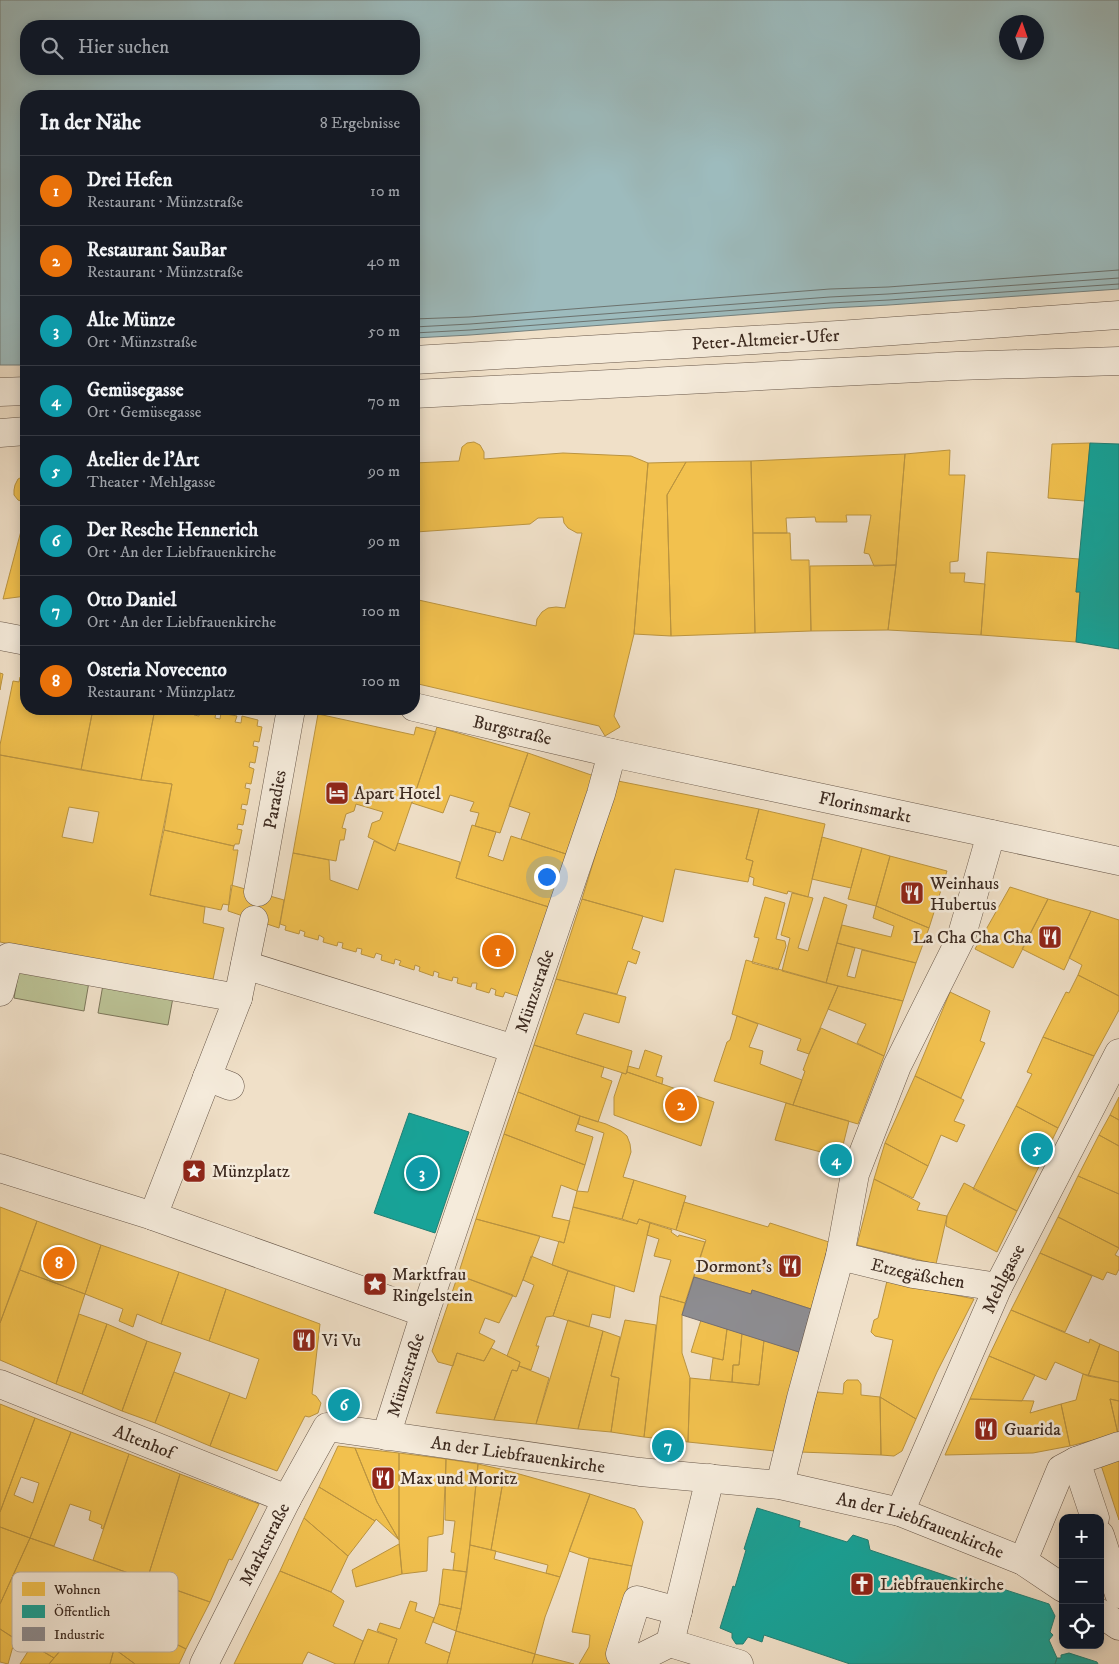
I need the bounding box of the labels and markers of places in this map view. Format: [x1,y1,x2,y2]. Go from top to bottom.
hotel icon: Apart Hotel [324,780,350,806]
place label: Apart Hotel [354,783,441,805]
place label: Weinhaus Hubertus [929,873,999,916]
restaurant icon: Weinhaus Hubertus [899,880,925,906]
restaurant icon: La Cha Cha Cha [1037,924,1063,950]
place label: La Cha Cha Cha [913,927,1032,949]
pin: 1 [482,932,514,970]
pin: 2 [665,1086,697,1124]
pin: 5 [1021,1130,1053,1168]
pin: 4 [820,1141,852,1179]
pin: 3 [406,1154,438,1192]
place icon: Münzplatz [181,1158,207,1184]
place label: Münzplatz [212,1161,290,1183]
pin: 8 [43,1244,75,1282]
restaurant icon: Dormont's [777,1253,803,1279]
place label: Dormont's [696,1256,772,1278]
place label: Marktfrau Ringelstein [392,1264,474,1307]
place icon: Marktfrau Ringelstein [362,1271,388,1297]
restaurant icon: Vi Vu [291,1327,317,1353]
place label: Vi Vu [321,1330,361,1352]
pin: 6 [328,1386,360,1424]
restaurant icon: Guarida [973,1416,999,1442]
place label: Guarida [1004,1419,1061,1441]
pin: 7 [652,1427,684,1465]
restaurant icon: Max und Moritz [370,1465,396,1491]
place label: Max und Moritz [400,1468,518,1490]
church icon: Liebfrauenkirche [849,1571,875,1597]
place label: Liebfrauenkirche [880,1574,1004,1596]

